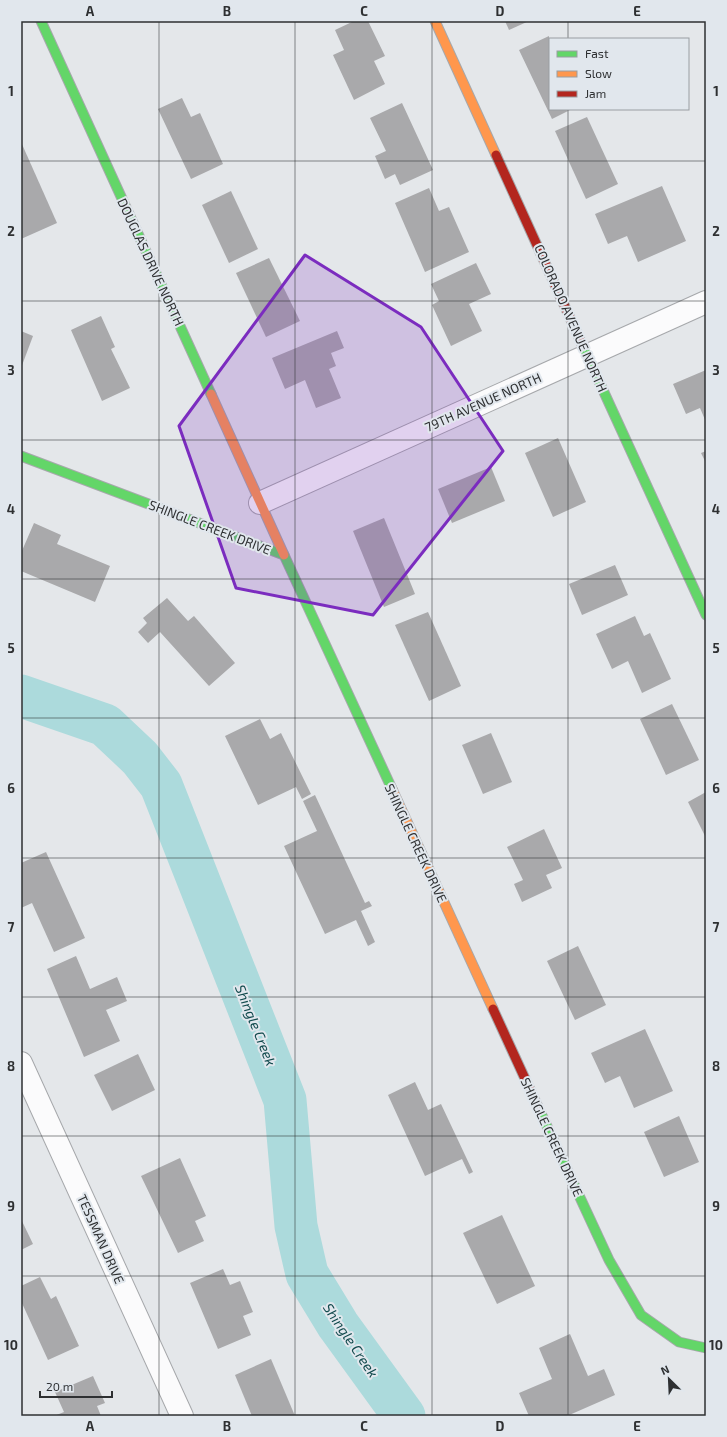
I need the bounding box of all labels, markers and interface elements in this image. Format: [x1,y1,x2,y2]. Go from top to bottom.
text: A [86,3,95,19]
text: B [223,3,231,19]
text: C [360,3,368,19]
text: D [496,3,505,19]
text: E [633,3,641,19]
legend [549,38,689,110]
text: Fast [585,46,609,60]
text: Slow [585,66,612,80]
text: 1 [8,83,14,99]
text: 1 [713,83,719,99]
text: Jam [585,86,606,100]
street label: DOUGLAS DRIVE NORTH [114,196,188,328]
text: 2 [7,223,15,239]
text: 2 [712,223,720,239]
street label: COLORADO AVENUE NORTH [531,242,611,394]
text: 3 [7,362,15,378]
text: 3 [712,362,720,378]
street label: 79TH AVENUE NORTH [422,369,544,435]
street label: SHINGLE CREEK DRIVE [147,496,273,558]
text: 4 [7,501,15,517]
text: 4 [712,501,720,517]
text: 5 [7,640,15,656]
text: 5 [712,640,720,656]
text: 6 [7,780,15,796]
text: 6 [712,780,720,796]
street label: SHINGLE CREEK DRIVE [381,781,451,905]
text: 7 [8,919,15,935]
text: 7 [713,919,720,935]
water label: Shingle Creek [232,982,280,1068]
text: 8 [7,1058,15,1074]
text: 8 [712,1058,720,1074]
street label: SHINGLE CREEK DRIVE [517,1075,587,1199]
street label: TESSMAN DRIVE [74,1192,128,1286]
text: 9 [7,1198,15,1214]
text: 9 [712,1198,720,1214]
water label: Shingle Creek [320,1300,382,1380]
text: 10 [4,1337,18,1353]
text: 10 [709,1337,723,1353]
north arrow [649,1359,689,1399]
text: N [658,1362,671,1377]
scale bar [40,1373,112,1399]
text: 20 m [46,1379,73,1393]
text: A [86,1418,95,1434]
text: B [223,1418,231,1434]
text: C [360,1418,368,1434]
text: D [496,1418,505,1434]
text: E [633,1418,641,1434]

